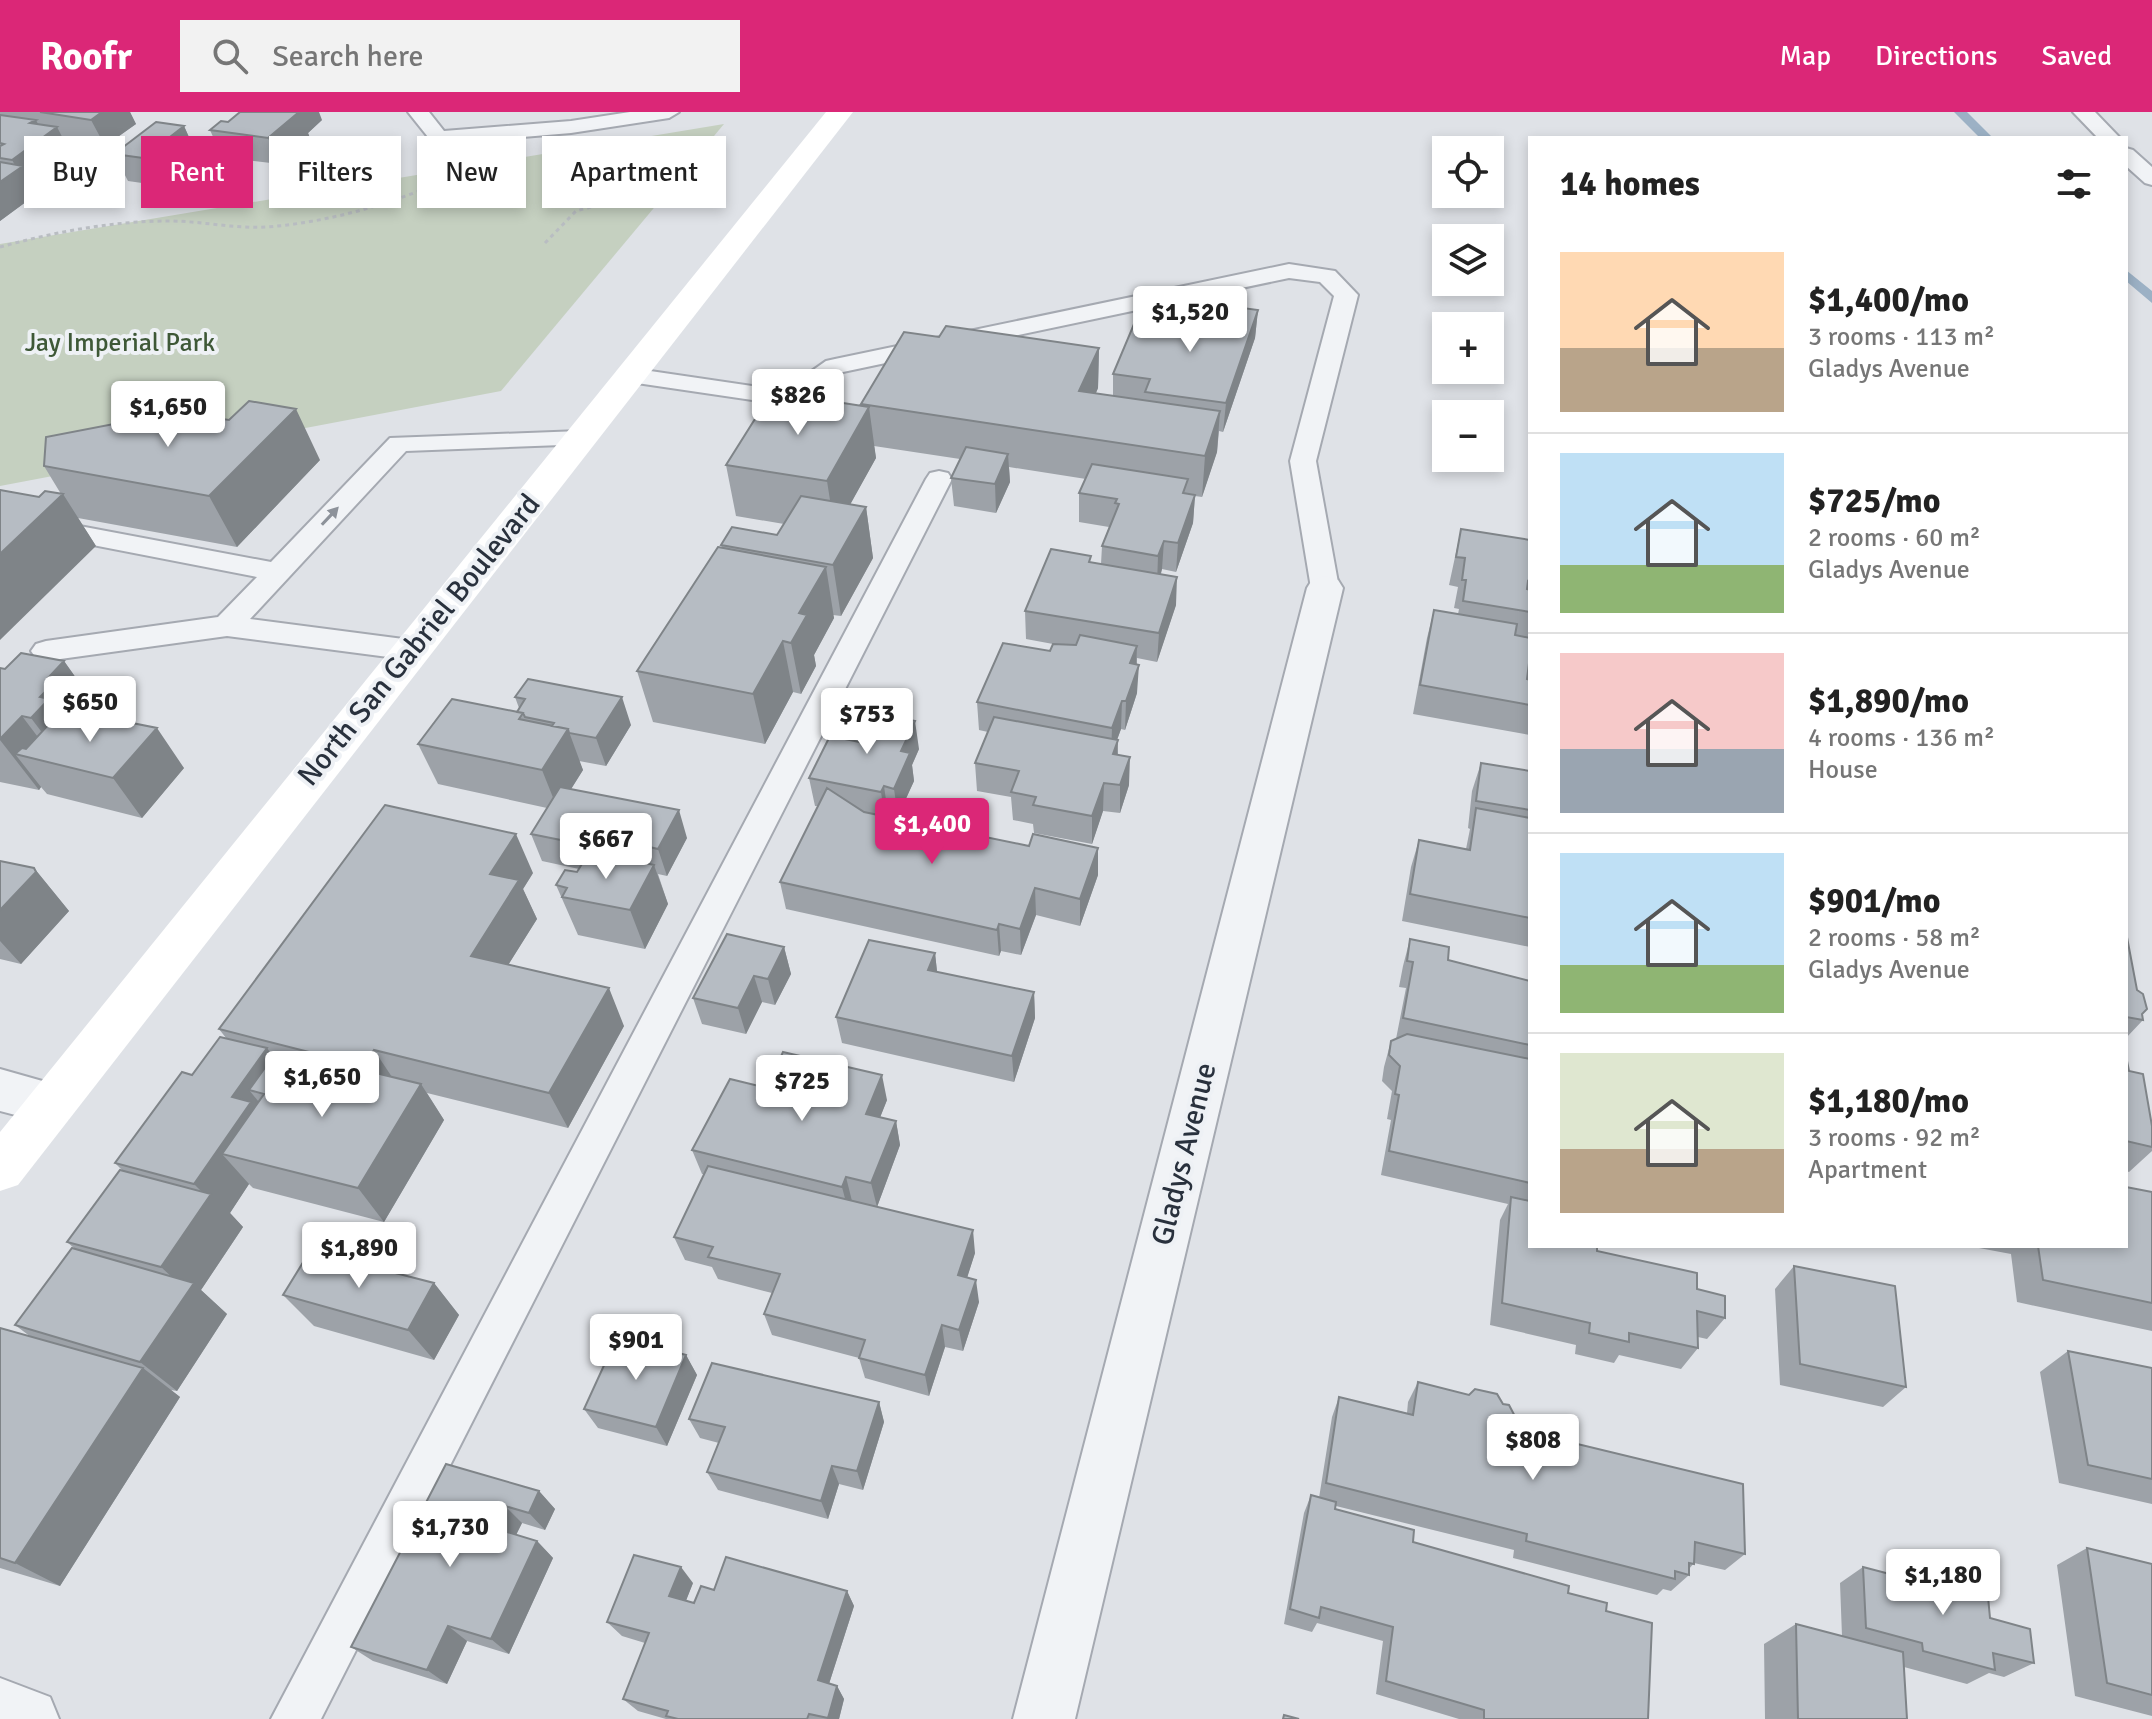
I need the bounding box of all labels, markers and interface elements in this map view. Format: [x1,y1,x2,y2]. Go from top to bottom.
search box [180,20,740,92]
text: Roofr [40,33,132,80]
icon: search [208,34,252,78]
text: Search here [272,38,423,75]
text: Map [1779,39,1831,73]
text: Directions [1875,39,1997,73]
text: Saved [2041,39,2112,73]
chip: Buy [24,136,125,208]
chip: Rent [141,136,253,208]
chip: Filters [269,136,401,208]
chip: New [417,136,526,208]
chip: Apartment [542,136,726,208]
map controls [1432,136,1504,472]
button: locate [1432,136,1504,208]
icon: filters [2052,162,2096,206]
text: 14 homes [1560,163,1700,205]
button: layers [1432,224,1504,296]
text: $1,400/mo [1808,279,1969,321]
icon: home [1624,284,1720,380]
pin: $1,520 [1125,286,1255,354]
text: $1,520 [1151,296,1229,328]
button: + [1432,312,1504,384]
text: 3 rooms · 113 m² [1808,321,1995,353]
park label: Jay Imperial Park [25,327,215,359]
text: Gladys Avenue [1808,353,1970,385]
pin: $826 [751,369,845,437]
text: $826 [770,379,826,411]
pin: $1,650 [103,381,233,449]
text: $1,650 [129,391,207,423]
button: − [1432,400,1504,472]
text: $725/mo [1808,480,1941,522]
icon: home [1624,485,1720,581]
street label: North San Gabriel Boulevard [290,486,548,794]
one-way arrow [321,507,339,526]
text: 2 rooms · 60 m² [1808,522,1981,554]
text: Gladys Avenue [1808,554,1970,586]
pin: $650 [43,676,137,744]
text: $1,890/mo [1808,680,1969,722]
icon: home [1624,685,1720,781]
text: $650 [62,686,118,718]
pin: $753 [820,688,914,756]
text: $753 [839,698,895,730]
text: 4 rooms · 136 m² [1808,722,1995,754]
text: House [1808,754,1878,786]
pin: $1,400 [867,798,997,866]
text: $1,400 [893,808,971,840]
pin: $667 [559,813,653,881]
text: $667 [578,823,634,855]
text: $901/mo [1808,880,1941,922]
icon: home [1624,885,1720,981]
text: 2 rooms · 58 m² [1808,922,1981,954]
text: Gladys Avenue [1808,954,1970,986]
pin: $1,650 [257,1051,387,1119]
pin: $725 [755,1055,849,1123]
street label: Gladys Avenue [1143,1059,1225,1249]
text: $1,650 [283,1061,361,1093]
text: $725 [774,1065,830,1097]
text: $1,180/mo [1808,1080,1969,1122]
icon: home [1624,1085,1720,1181]
text: 3 rooms · 92 m² [1808,1122,1981,1154]
text: Apartment [1808,1154,1927,1186]
pin: $1,890 [294,1222,424,1290]
text: $1,890 [320,1232,398,1264]
pin: $901 [589,1314,683,1382]
text: $901 [608,1324,664,1356]
pin: $808 [1486,1414,1580,1482]
text: $808 [1505,1424,1561,1456]
pin: $1,730 [385,1501,515,1569]
text: $1,730 [411,1511,489,1543]
pin: $1,180 [1878,1549,2008,1617]
text: $1,180 [1904,1559,1982,1591]

